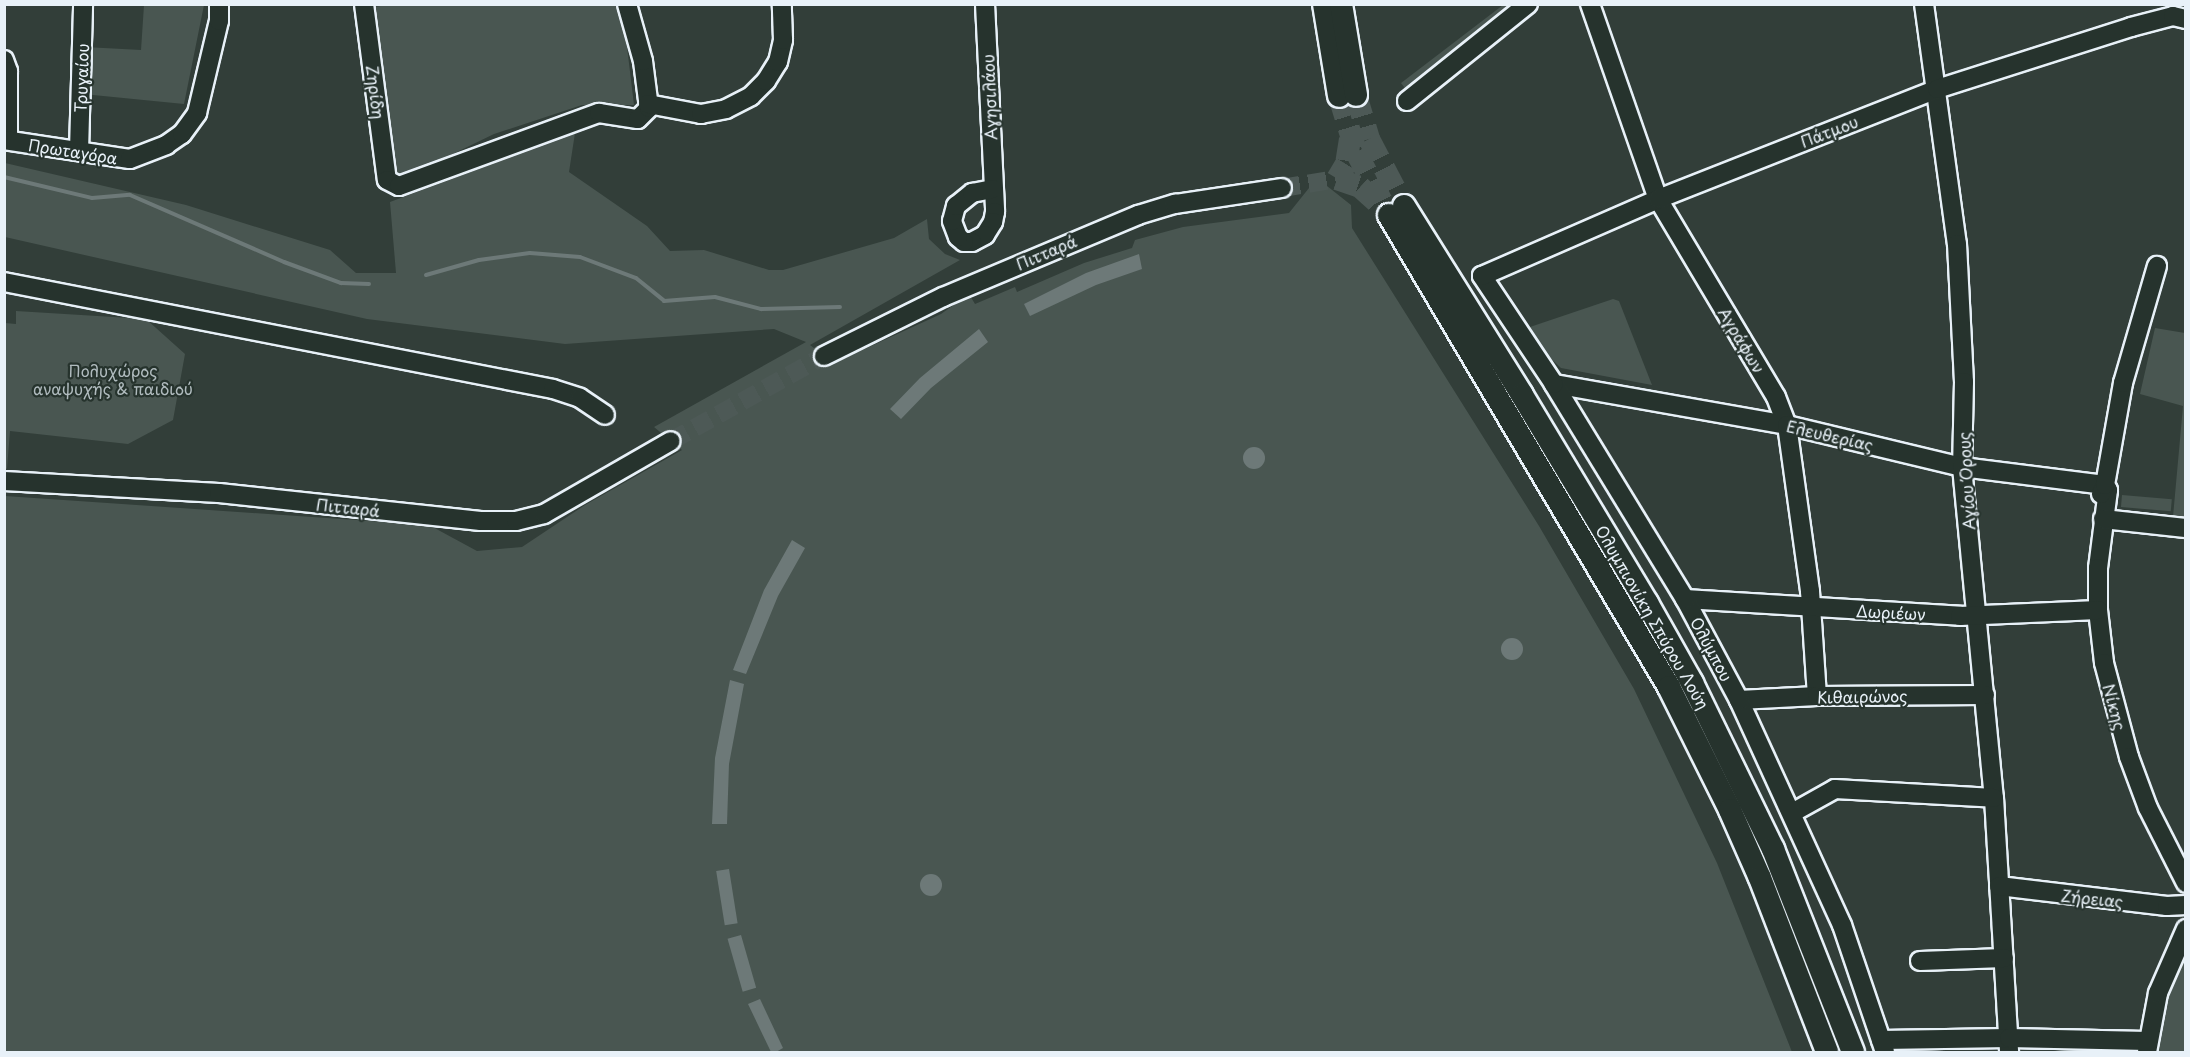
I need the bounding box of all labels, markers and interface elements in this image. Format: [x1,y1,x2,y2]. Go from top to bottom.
street label: Τρυγαίου [70,43,92,113]
street label: Αγησιλάου [978,54,1000,140]
street label: Ζηρίδη [363,64,389,120]
street label: Πάτμου [1797,111,1861,151]
street label: Πρωταγόρα [27,134,119,168]
street label: Πιτταρά [1013,231,1079,273]
street label: Αγράφων [1715,304,1769,376]
park label: Πολυχώρος αναψυχής & παιδιού [33,360,193,398]
street label: Ελευθερίας [1785,416,1875,454]
street label: Αγίου Όρους [1954,431,1978,531]
street label: Πιτταρά [315,494,381,520]
street label: Ολυμπιονίκη Σπύρου Λούη [1593,522,1713,712]
street label: Δωριέων [1856,601,1926,623]
street label: Ολύμπου [1687,614,1737,684]
street label: Νίκης [2100,682,2130,732]
street label: Κιθαιρώνος [1817,686,1907,706]
street label: Ζήρειας [2060,885,2124,911]

